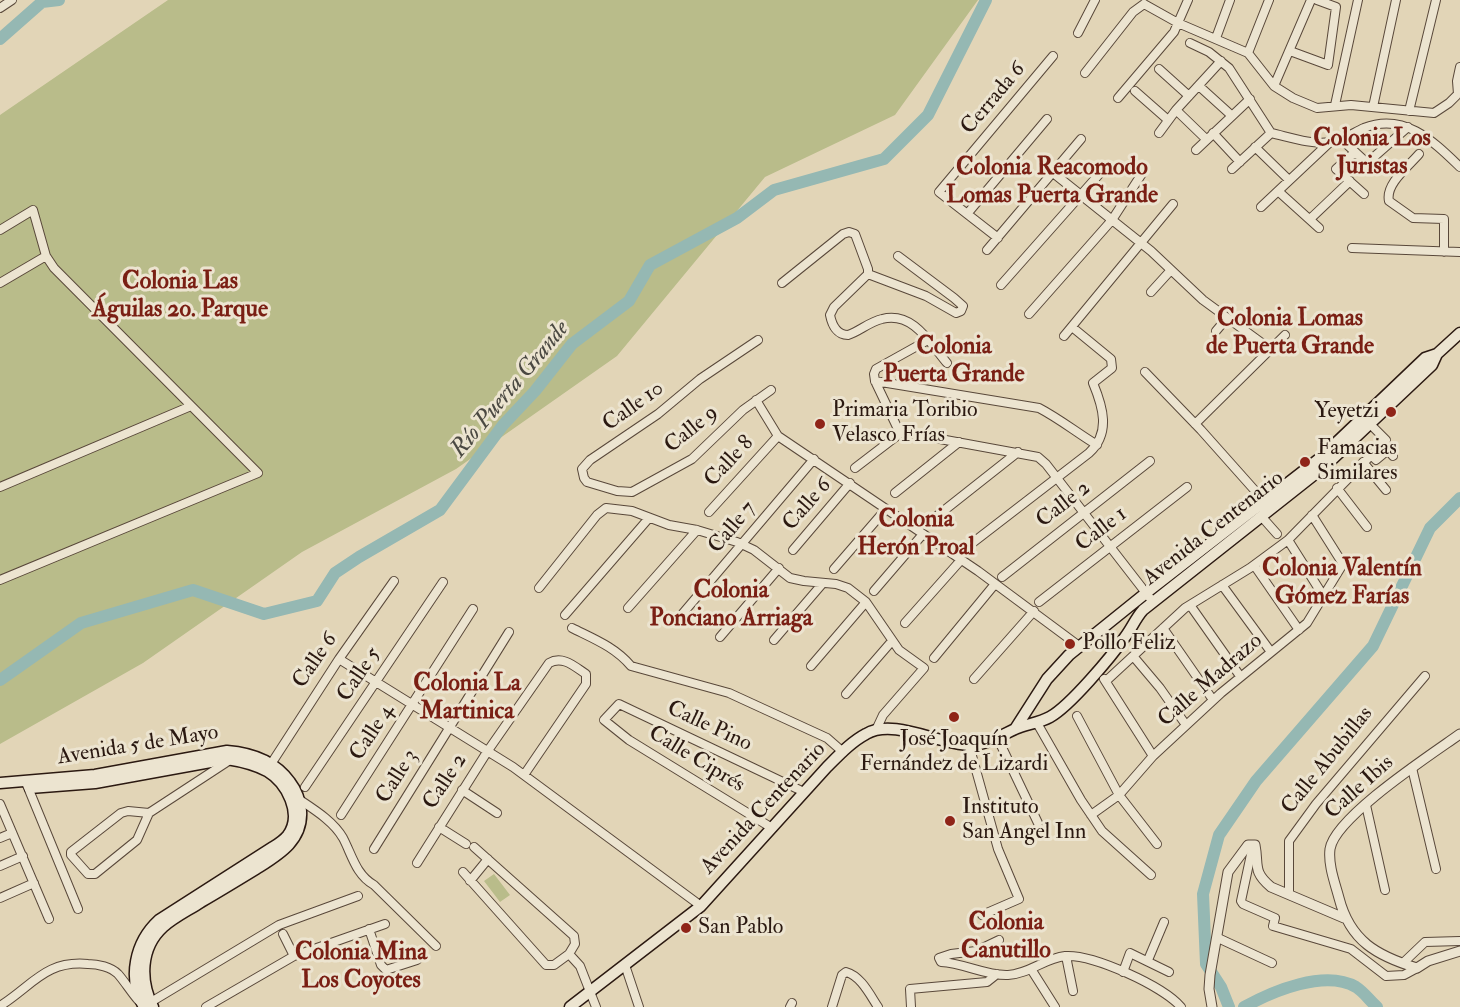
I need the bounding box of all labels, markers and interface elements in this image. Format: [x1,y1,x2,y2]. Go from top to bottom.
street label: Cerrada 6 [956,57,1032,141]
district label: Colonia Los Juristas [1313,126,1431,182]
district label: Colonia Reacomodo Lomas Puerta Grande [946,155,1158,211]
district label: Colonia Las Águilas 2o. Parque [92,269,268,325]
district label: Colonia Lomas de Puerta Grande [1206,306,1374,362]
water label: Río Puerta Grande [445,316,577,464]
district label: Colonia Puerta Grande [883,334,1025,390]
street label: Calle 10 [598,376,670,438]
place label: Primaria Toribio Velasco Frías [832,398,978,450]
place label: Yeyetzi [1314,399,1379,425]
street label: Calle 9 [660,400,724,460]
marker: Yeyetzi [1384,405,1398,419]
marker: Primaria Toribio Velasco Frías [813,417,827,431]
street label: Calle 8 [700,431,760,493]
place label: Famacias Similares [1317,436,1397,488]
marker: Famacias Similares [1298,455,1312,469]
street label: Avenida Centenario [1138,466,1290,592]
street label: Calle 6 [778,473,838,537]
street label: Calle 2 [1032,476,1096,534]
street label: Calle 7 [704,496,762,560]
street label: Calle 1 [1071,502,1133,558]
district label: Colonia Herón Proal [857,507,975,563]
district label: Colonia Valentín Gómez Farías [1262,556,1422,612]
district label: Colonia Ponciano Arriaga [649,578,813,634]
street label: Calle 6 [288,628,344,694]
street label: Calle Madrazo [1153,629,1269,733]
place label: Pollo Feliz [1082,631,1176,657]
marker: Pollo Feliz [1063,637,1077,651]
street label: Calle 5 [332,643,388,707]
district label: Colonia La Martinica [413,671,521,727]
street label: Calle Pino [662,696,756,758]
street label: Calle 4 [345,700,401,766]
street label: Calle Abubillas [1277,702,1379,820]
marker: José Joaquín Fernández de Lizardi [947,710,961,724]
street label: Avenida 5 de Mayo [56,720,220,772]
street label: Calle Ciprés [643,721,749,799]
place label: José Joaquín Fernández de Lizardi [860,727,1048,778]
street label: Avenida Centenario [696,737,832,881]
street label: Calle 3 [371,745,425,809]
street label: Calle 2 [418,749,474,815]
street label: Calle Ibis [1320,750,1400,826]
place label: Instituto San Angel Inn [962,795,1086,846]
marker: Instituto San Angel Inn [943,814,957,828]
district label: Colonia Canutillo [961,910,1051,966]
place label: San Pablo [698,915,783,941]
marker: San Pablo [679,921,693,935]
district label: Colonia Mina Los Coyotes [295,940,427,996]

